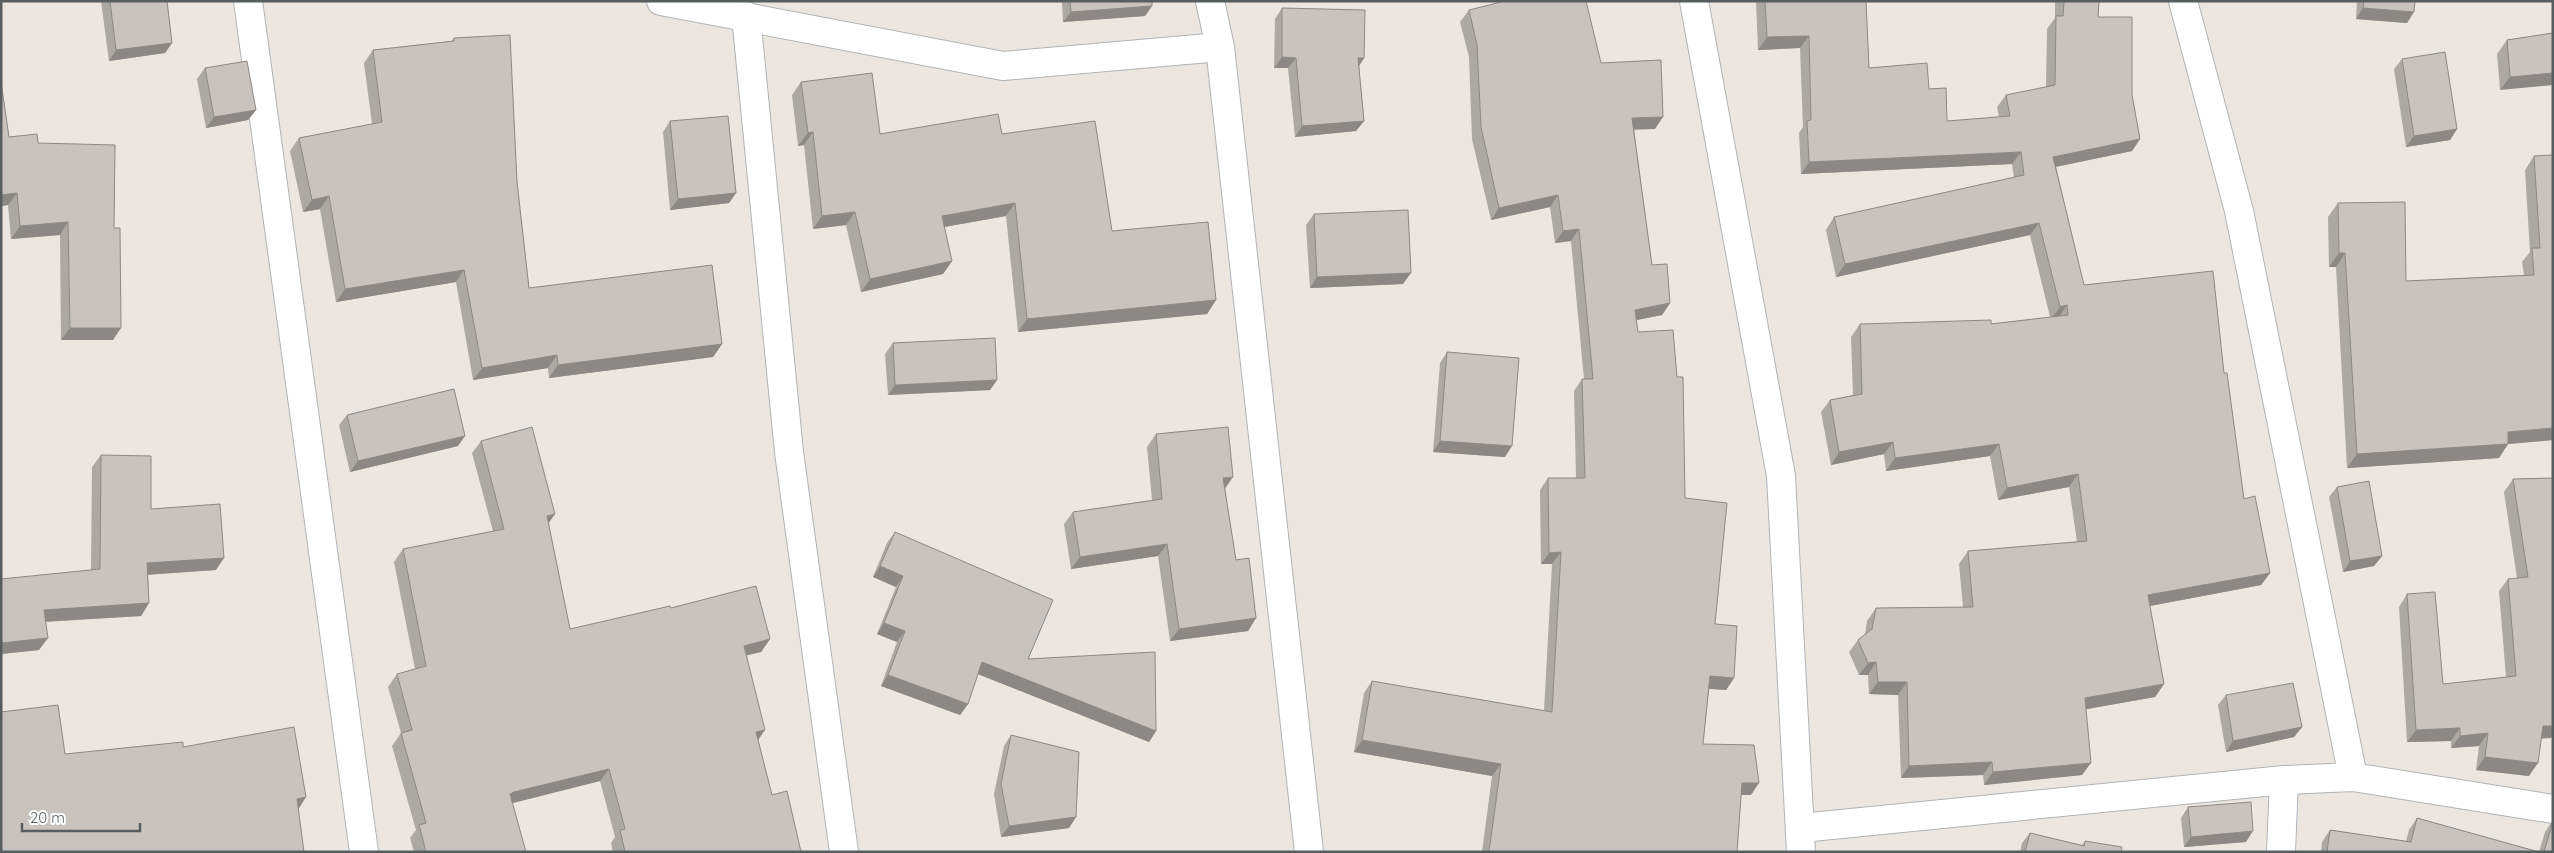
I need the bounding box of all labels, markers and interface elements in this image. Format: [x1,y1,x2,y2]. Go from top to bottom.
scale bar [22,800,140,832]
text: 20 m [30,808,65,827]

